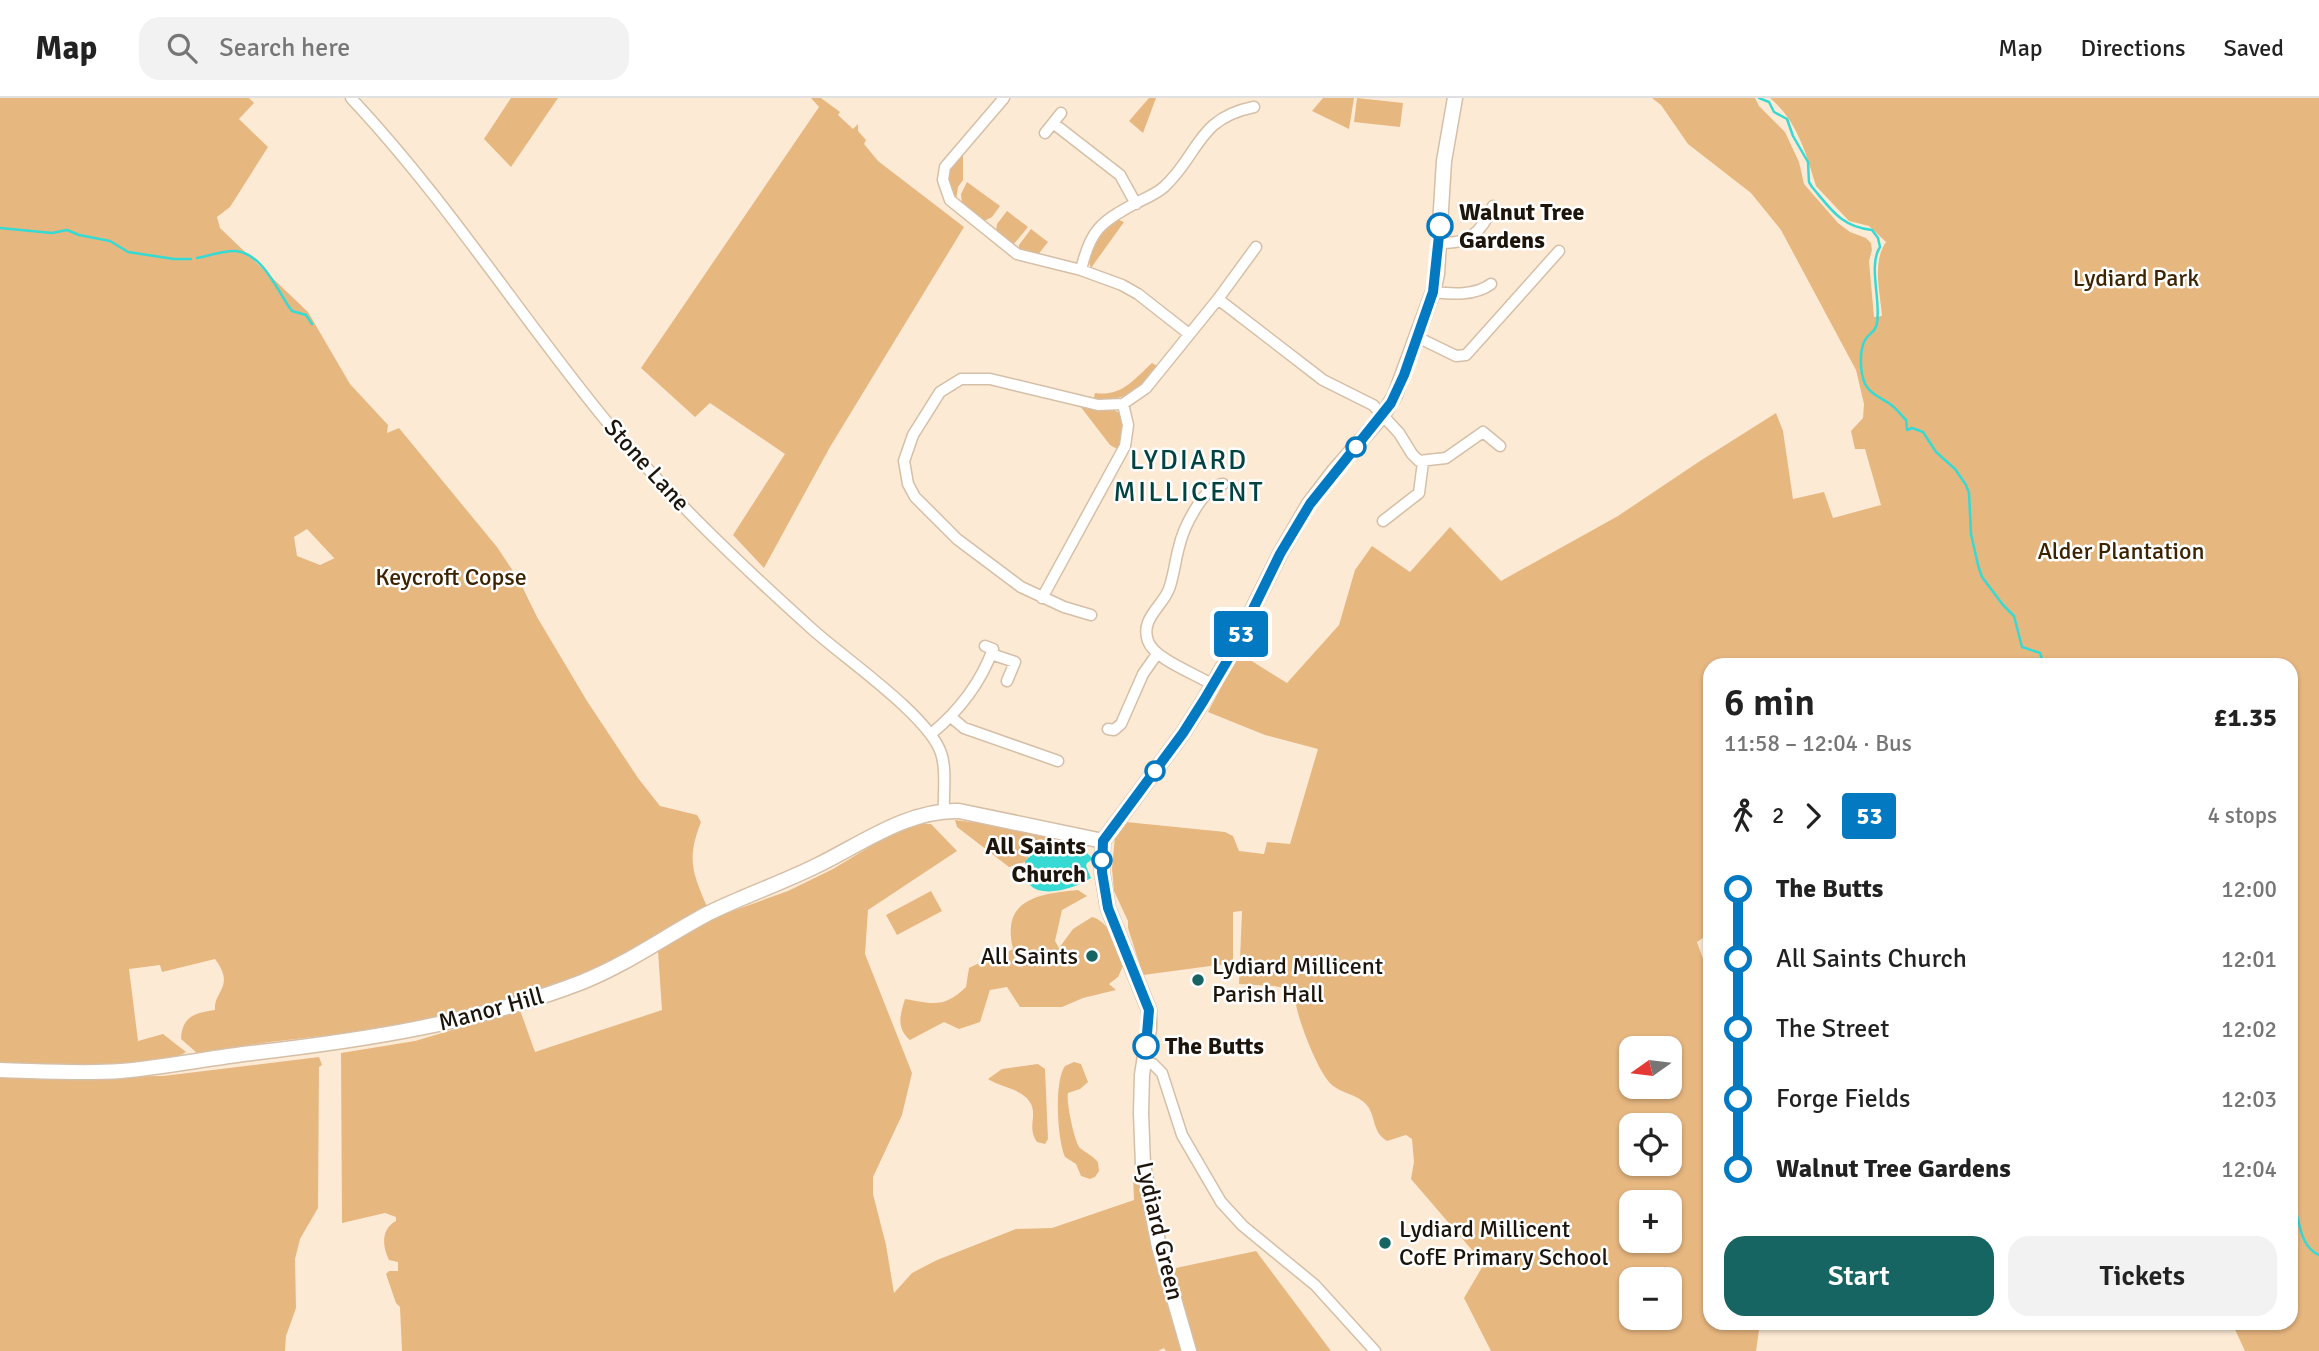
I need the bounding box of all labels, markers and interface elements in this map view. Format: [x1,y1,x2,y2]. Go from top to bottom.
search box [139,17,629,80]
text: Map [35,28,97,69]
icon: search [163,29,201,67]
text: Search here [219,32,350,64]
text: Map [1998,33,2043,63]
text: Directions [2081,33,2186,63]
text: Saved [2224,33,2284,63]
place label: Walnut Tree Gardens [1459,197,1585,255]
marker: Walnut Tree Gardens [1427,213,1453,239]
park label: Lydiard Park [2073,263,2199,293]
street label: Stone Lane [598,413,696,517]
unlabelled marker [1346,437,1366,457]
district label: LYDIARD MILLICENT [1113,443,1265,509]
park label: Alder Plantation [2037,536,2205,566]
park label: Keycroft Copse [375,562,527,592]
line badge: 53 [1210,611,1272,657]
text: 53 [1228,619,1254,649]
text: 6 min [1724,679,1815,726]
text: £1.35 [2213,702,2277,734]
text: 11:58 – 12:04 · Bus [1724,729,1912,758]
unlabelled marker [1145,761,1165,781]
icon: walk [1724,797,1762,835]
icon: forward [1794,797,1832,835]
text: 2 [1772,801,1784,830]
text: 53 [1856,801,1882,831]
text: 4 stops [2207,801,2277,830]
place label: All Saints Church [985,831,1086,889]
marker: All Saints Church [1092,850,1112,870]
text: The Butts [1776,873,1883,905]
text: 12:00 [2221,875,2277,904]
place label: All Saints [980,941,1078,971]
text: All Saints Church [1776,943,1967,975]
text: 12:01 [2221,945,2277,974]
marker: All Saints [1084,948,1100,964]
place label: Lydiard Millicent Parish Hall [1212,951,1383,1009]
marker: Lydiard Millicent Parish Hall [1190,972,1206,988]
street label: Manor Hill [435,981,547,1037]
text: The Street [1776,1013,1889,1045]
text: 12:02 [2221,1015,2277,1044]
place label: The Butts [1165,1031,1264,1061]
marker: The Butts [1133,1033,1159,1059]
north arrow [1619,1036,1682,1099]
map controls [1619,1036,1682,1330]
text: Forge Fields [1776,1083,1910,1115]
text: 12:03 [2221,1085,2277,1114]
button: locate [1619,1113,1682,1176]
text: Walnut Tree Gardens [1776,1153,2011,1185]
text: 12:04 [2221,1155,2277,1184]
street label: Lydiard Green [1129,1159,1191,1303]
button: + [1619,1190,1682,1253]
place label: Lydiard Millicent CofE Primary School [1399,1214,1609,1272]
marker: Lydiard Millicent CofE Primary School [1377,1235,1393,1251]
button: Start [1724,1236,1994,1316]
button: Tickets [2008,1236,2277,1316]
button: − [1619,1267,1682,1330]

